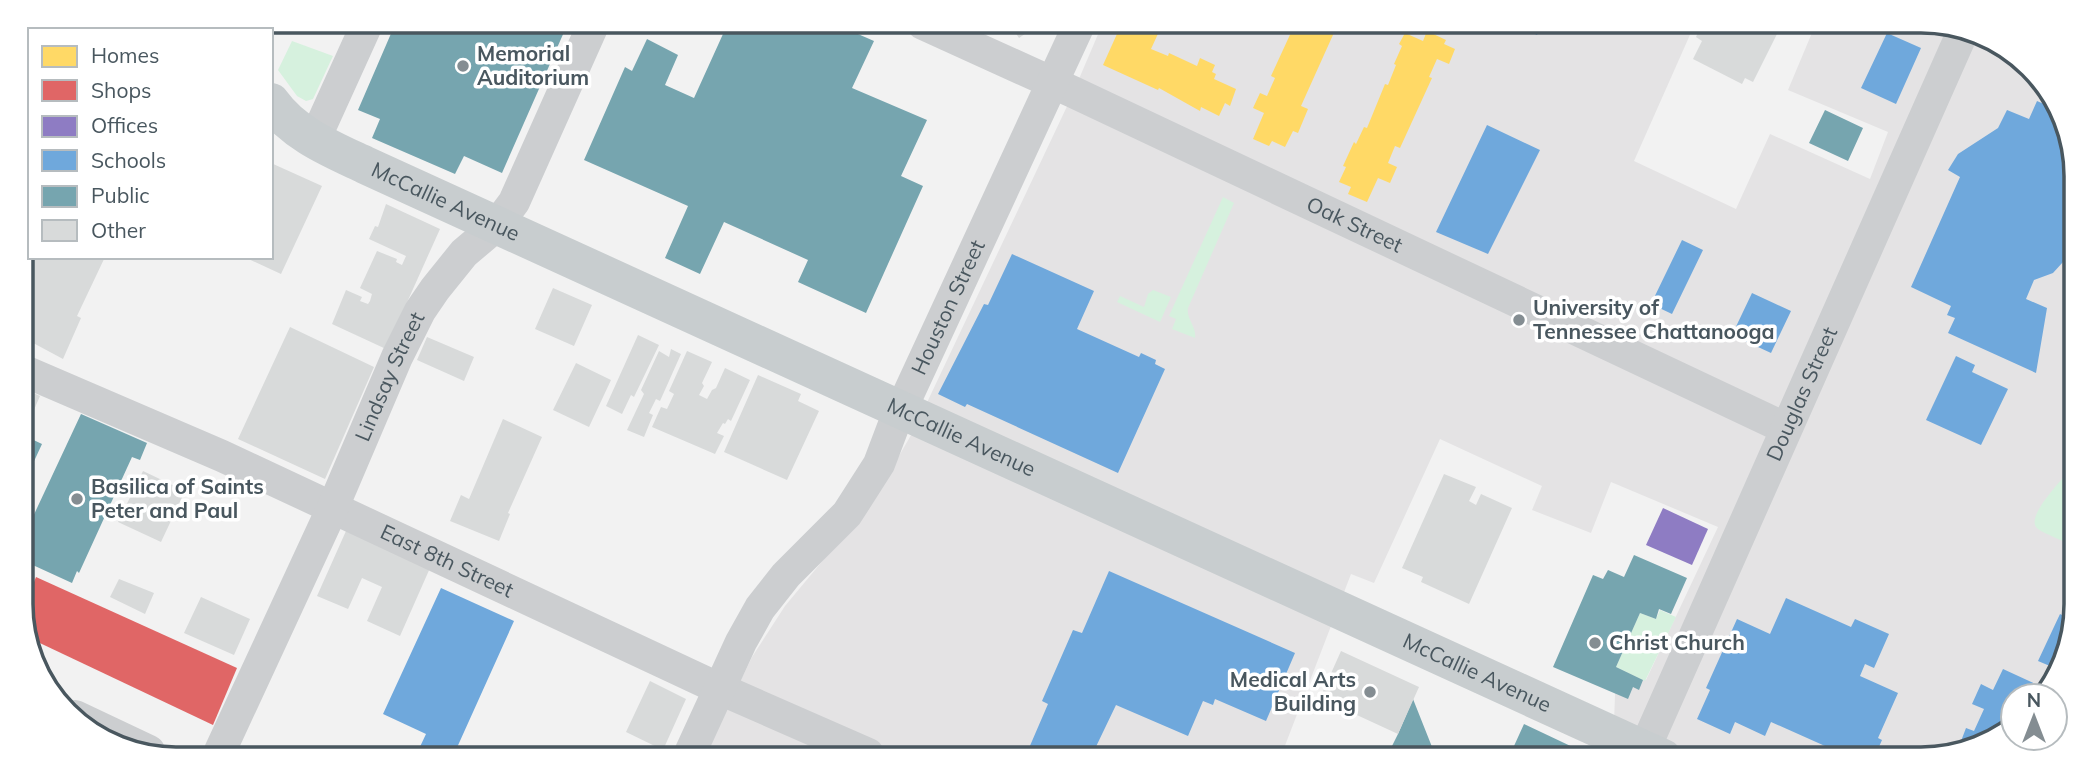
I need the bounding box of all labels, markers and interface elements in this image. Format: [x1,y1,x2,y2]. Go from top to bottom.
legend [28,28,273,259]
place label: Memorial Auditorium [477,40,589,90]
text: Homes [91,42,159,68]
marker: Memorial Auditorium [455,58,471,74]
text: Shops [91,77,151,103]
text: Offices [91,112,158,138]
text: Schools [91,147,166,173]
street label: McCallie Avenue [368,156,524,246]
text: Public [91,182,150,208]
street label: Oak Street [1303,190,1407,258]
text: Other [91,217,146,243]
street label: Houston Street [905,235,990,379]
place label: University of Tennessee Chattanooga [1533,294,1775,344]
street label: Lindsay Street [349,307,429,445]
marker: University of Tennessee Chattanooga [1511,312,1527,328]
street label: Douglas Street [1760,323,1842,465]
street label: McCallie Avenue [883,391,1040,482]
place label: Basilica of Saints Peter and Paul [91,473,264,523]
marker: Basilica of Saints Peter and Paul [69,491,85,507]
street label: East 8th Street [377,518,518,603]
street label: McCallie Avenue [1399,627,1556,717]
place label: Christ Church [1609,629,1745,655]
marker: Christ Church [1587,635,1603,651]
place label: Medical Arts Building [1230,666,1356,716]
north arrow [1999,682,2069,752]
marker: Medical Arts Building [1362,684,1378,700]
text: N [2027,688,2041,712]

